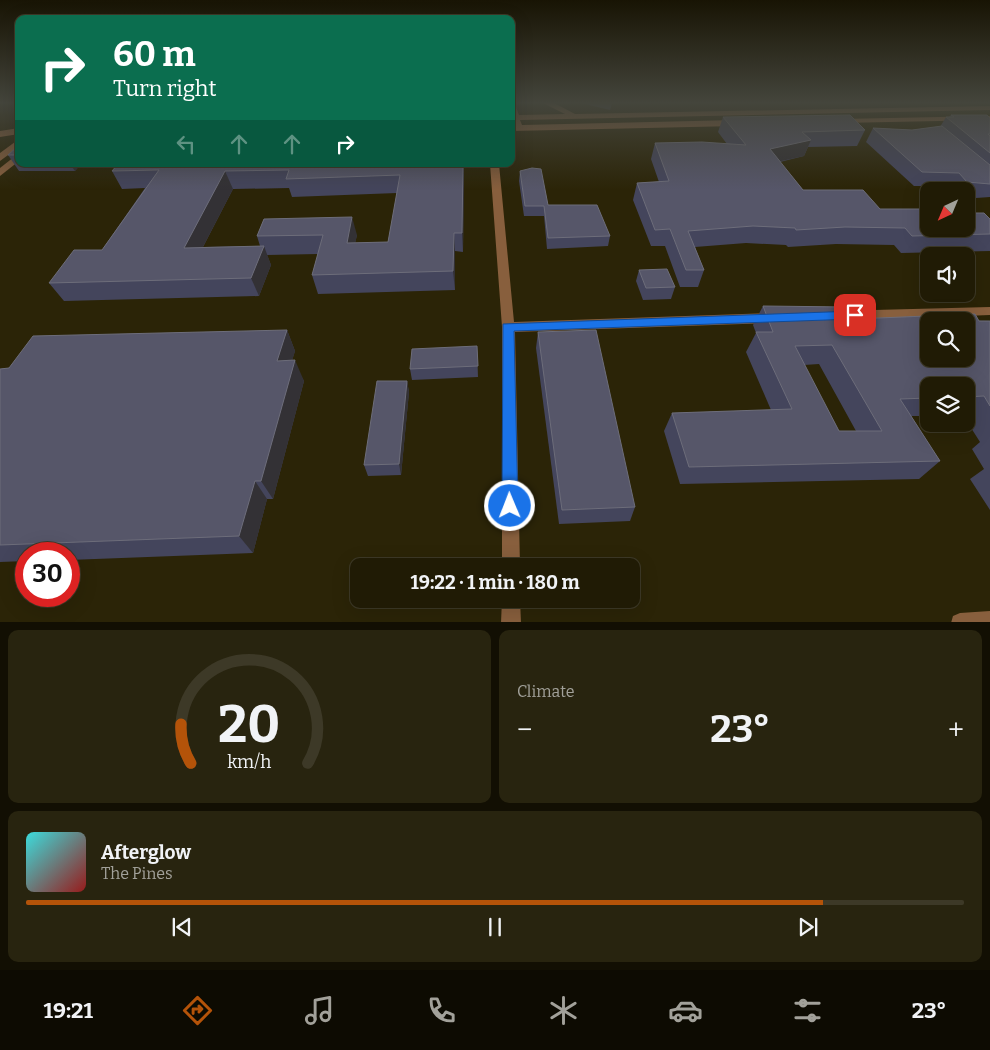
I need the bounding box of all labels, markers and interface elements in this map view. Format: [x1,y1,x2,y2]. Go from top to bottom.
text: 60 m [113,33,196,75]
icon: right [30,35,95,100]
text: Turn right [113,75,216,102]
icon: left [172,130,200,158]
icon: ahead [225,130,253,158]
icon: ahead [278,130,306,158]
icon: right [331,130,359,158]
north arrow [920,182,975,238]
map controls [920,182,975,432]
button: sound [920,247,975,302]
pin [834,294,876,336]
icon: arrive [841,301,869,329]
button: search [920,312,975,367]
button: layers [920,377,975,432]
position arrow [483,479,535,531]
speed limit sign: 30 [15,542,80,607]
text: 19:22 · 1 min · 180 m [410,571,580,594]
text: Climate [517,682,575,701]
text: 20 [218,693,281,756]
text: 23° [710,706,770,752]
text: − [517,713,532,746]
text: + [948,713,964,746]
text: km/h [227,751,272,773]
text: Afterglow [101,841,191,864]
text: The Pines [101,864,173,883]
icon: previous [168,913,196,941]
icon: pause [481,913,509,941]
icon: next [794,913,822,941]
icon: directions [180,993,215,1028]
icon: music [302,993,337,1028]
icon: phone [424,993,459,1028]
icon: climate [546,993,581,1028]
icon: car [668,993,703,1028]
icon: filters [790,993,825,1028]
text: 19:21 [43,997,93,1024]
text: 23° [912,997,946,1024]

